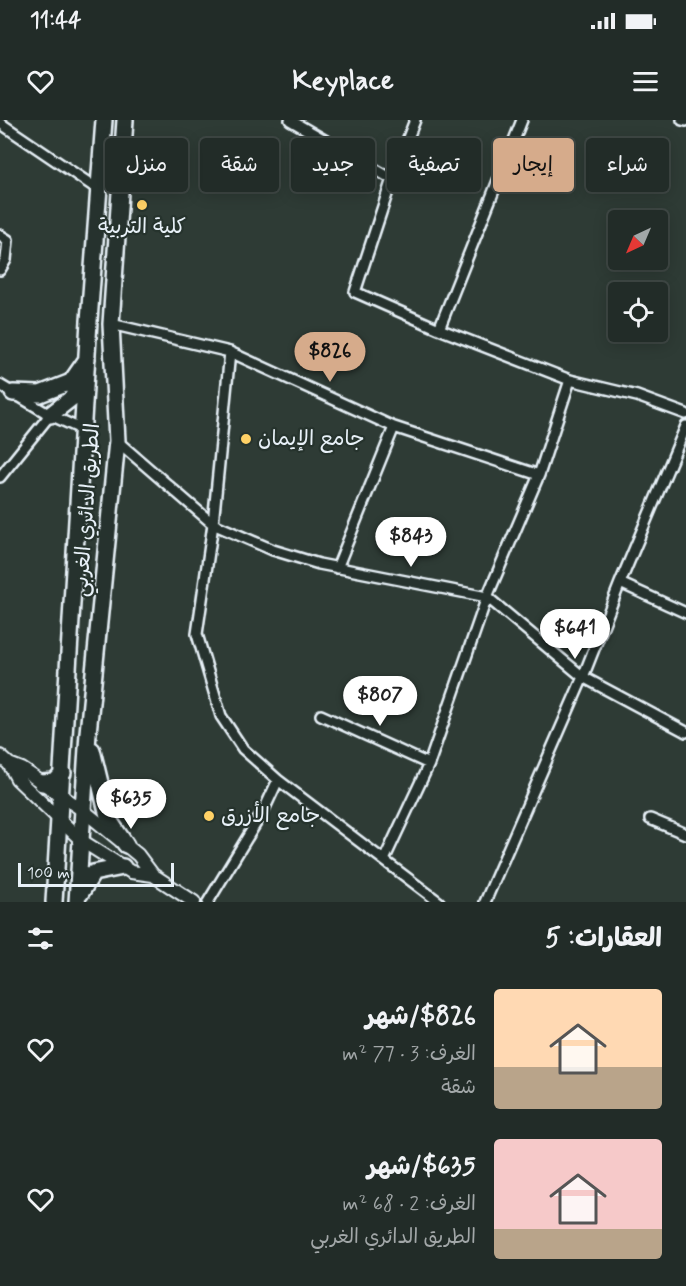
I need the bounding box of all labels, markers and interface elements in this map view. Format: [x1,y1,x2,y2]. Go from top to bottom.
text: 11:44 [30,7,81,35]
text: Keyplace [292,64,394,99]
icon: heart [24,65,57,98]
icon: menu [629,65,662,98]
chip: منزل [105,138,188,192]
chip: شقة [200,138,279,192]
chip: جديد [291,138,375,192]
chip: تصفية [387,138,481,192]
chip: إيجار [493,138,574,192]
chip: شراء [586,138,669,192]
marker: كلية التربية [135,198,149,212]
north arrow [608,210,668,270]
map controls [608,210,668,342]
place label: كلية التربية [98,213,186,241]
button: locate [608,282,668,342]
pin: $826 [294,332,366,383]
text: $826 [308,338,352,365]
street label: الطريق الدائري الغربي [67,422,111,598]
place label: جامع الإيمان [258,425,365,453]
marker: جامع الإيمان [239,432,253,446]
pin: $843 [375,517,447,568]
text: $843 [389,523,433,550]
pin: $641 [539,609,611,660]
text: $641 [554,615,596,642]
pin: $807 [344,676,416,727]
text: $807 [357,682,403,709]
pin: $635 [95,779,167,830]
text: $635 [110,785,152,812]
place label: جامع الأزرق [221,801,320,830]
marker: جامع الأزرق [202,809,216,823]
scale bar [18,860,174,888]
text: 100 m [27,863,70,884]
icon: filters [24,922,57,955]
text: العقارات: 5 [545,922,662,956]
text: $826/شهر [365,1000,476,1034]
icon: home [542,1013,614,1085]
icon: heart [24,1033,57,1066]
text: الغرف: 3 · 77 m² [342,1041,476,1068]
text: شقة [441,1074,476,1101]
text: $635/شهر [367,1150,476,1184]
icon: home [542,1163,614,1235]
icon: heart [24,1183,57,1216]
text: الغرف: 2 · 68 m² [343,1191,476,1218]
text: الطريق الدائري الغربي [310,1224,476,1251]

